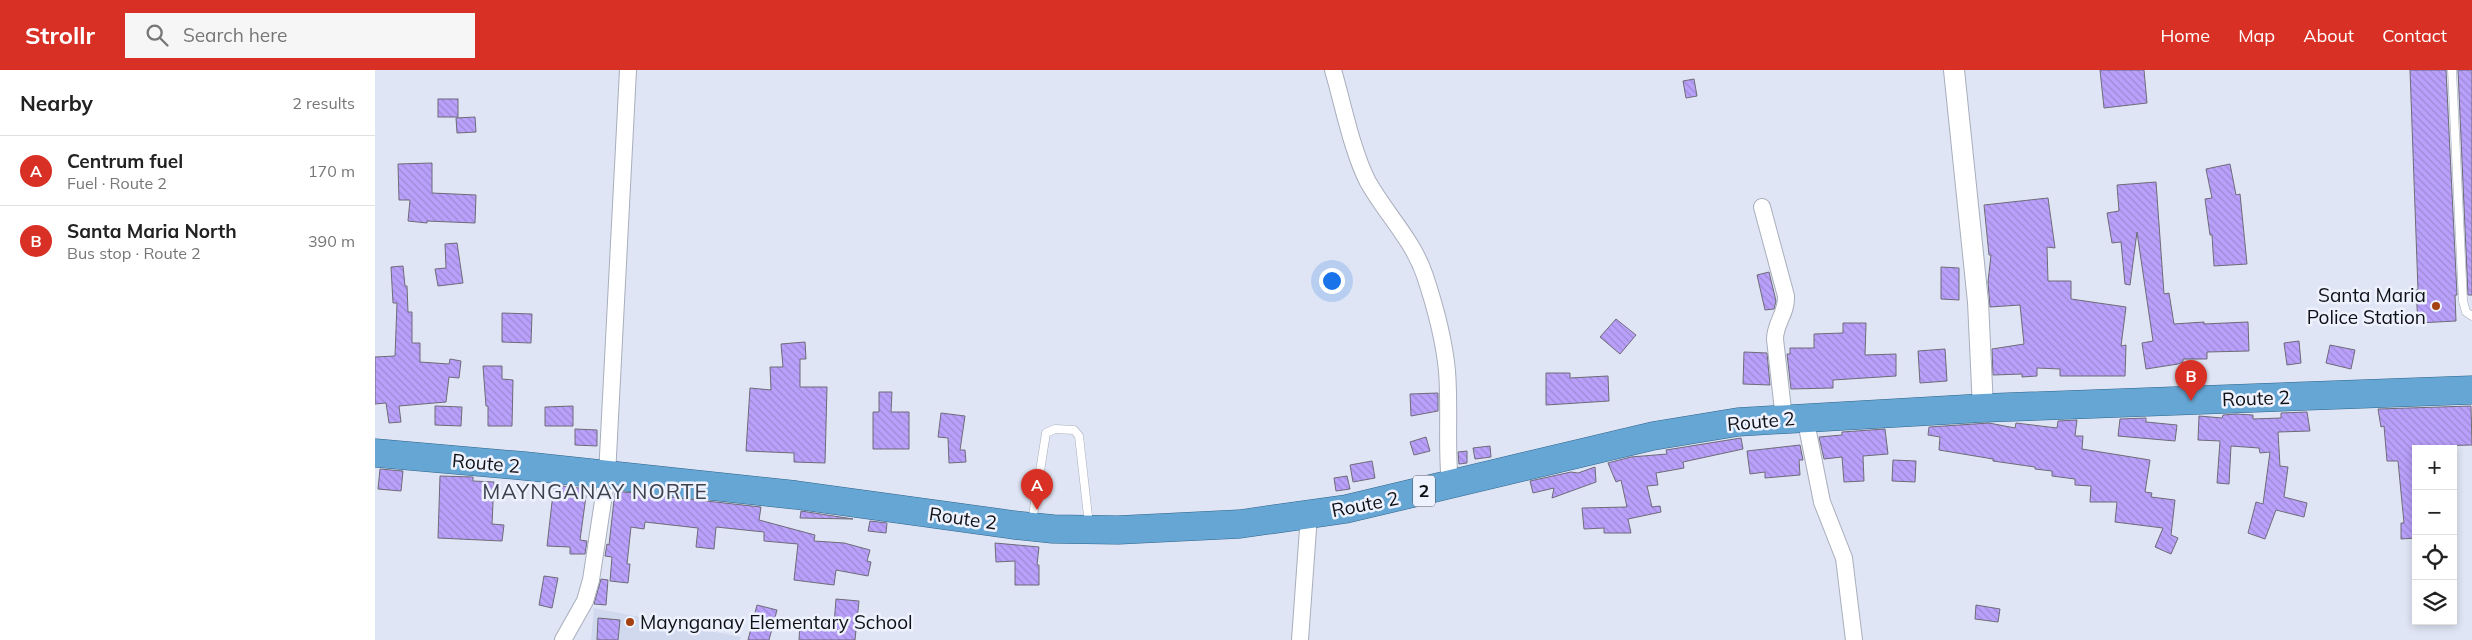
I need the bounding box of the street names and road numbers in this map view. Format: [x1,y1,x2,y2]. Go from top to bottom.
street label: Route 2 [2222,385,2290,411]
street label: Route 2 [1726,406,1796,436]
street label: Route 2 [451,448,521,478]
road number: 2 [1413,476,1435,506]
street label: Route 2 [1329,486,1401,522]
street label: Route 2 [928,501,998,535]

